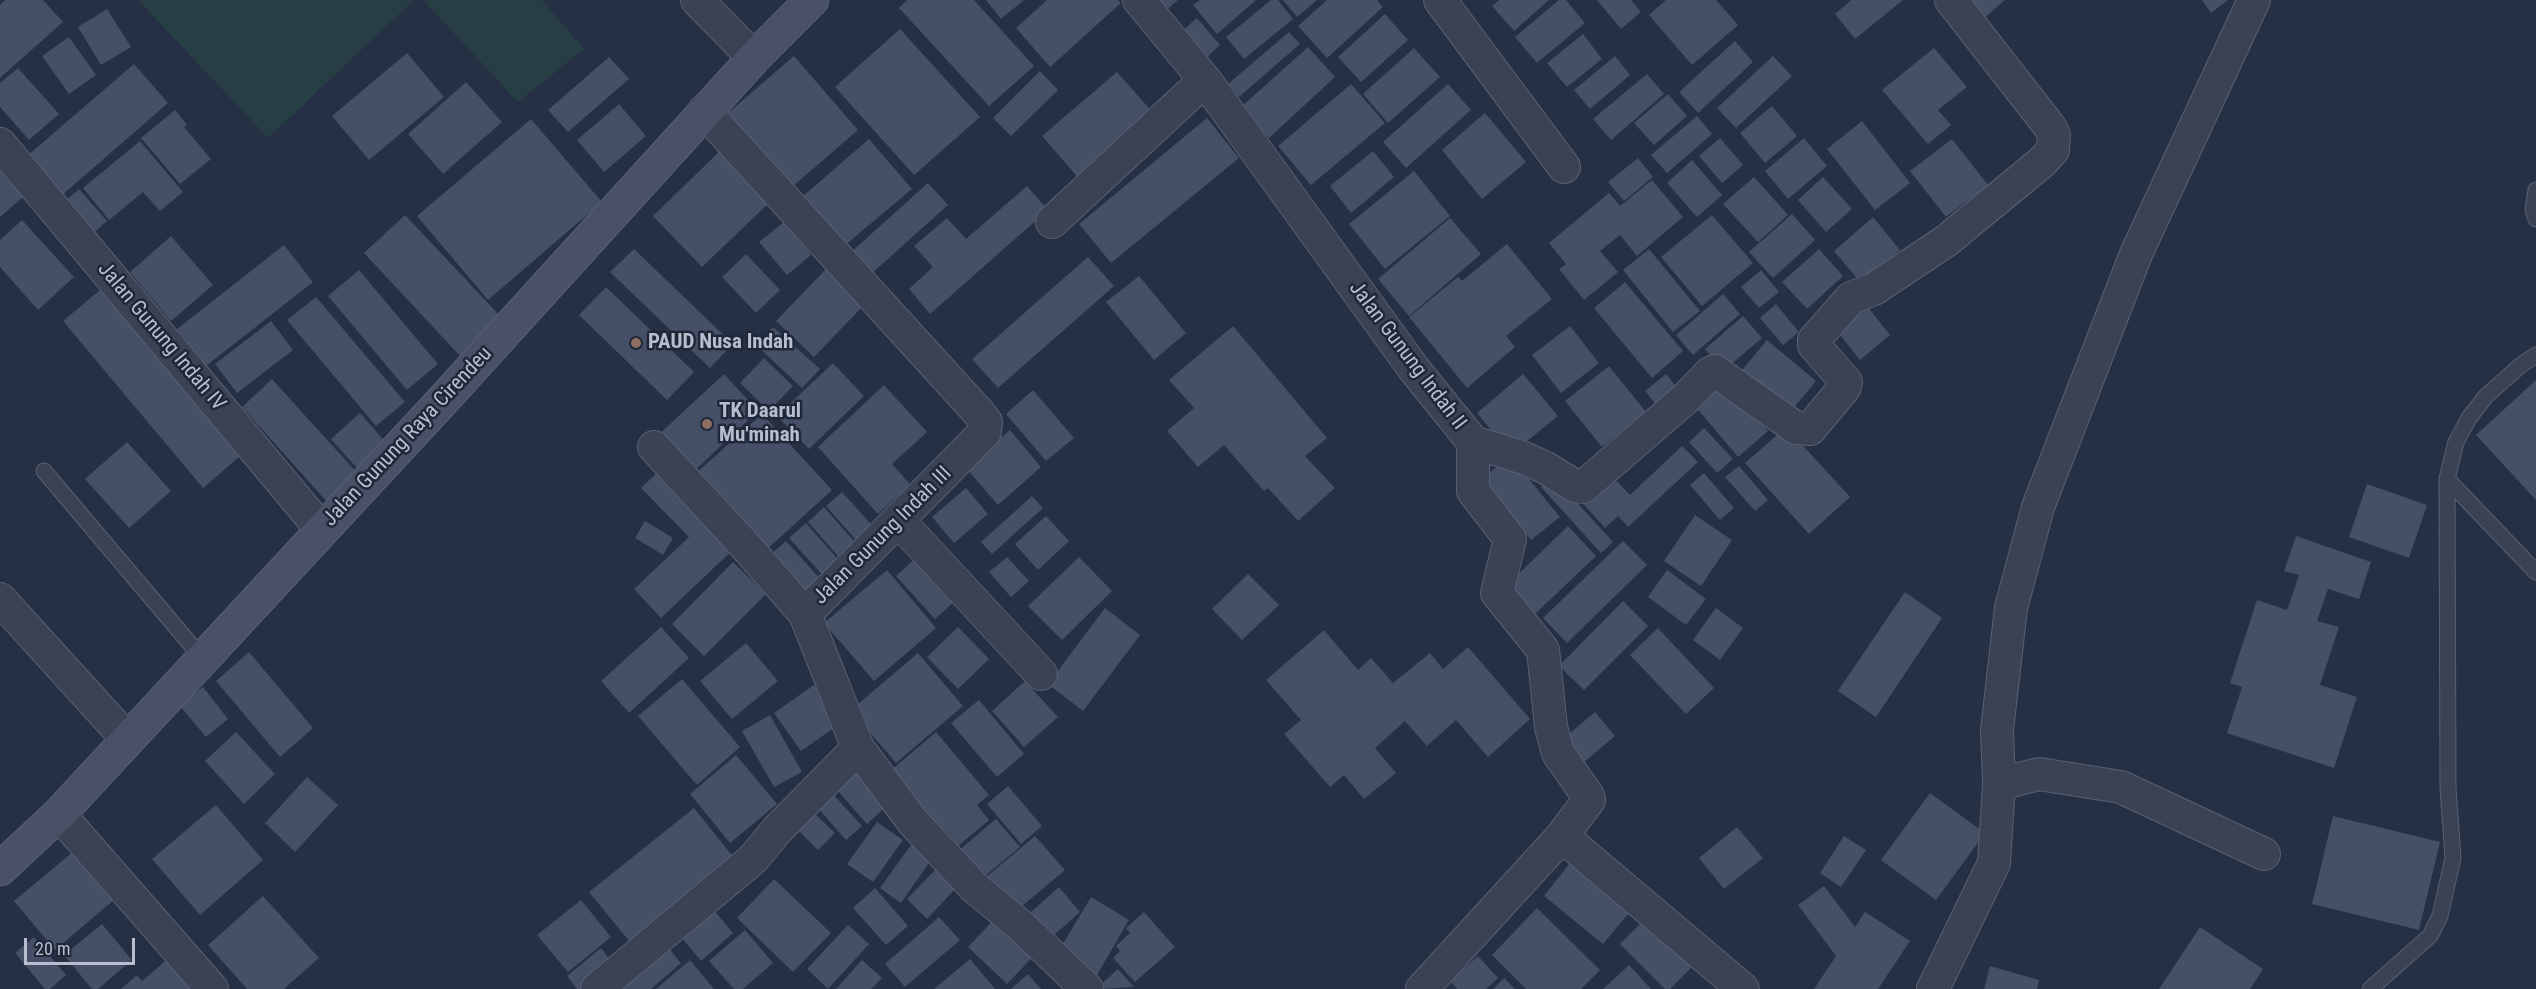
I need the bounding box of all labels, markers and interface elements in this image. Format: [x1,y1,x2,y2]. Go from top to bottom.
street label: Jalan Gunung Indah IV [92,258,230,416]
street label: Jalan Gunung Indah II [1343,277,1471,435]
place label: PAUD Nusa Indah [648,330,793,356]
marker: PAUD Nusa Indah [629,336,643,350]
street label: Jalan Gunung Raya Cirendeu [318,342,498,532]
place label: TK Daarul Mu'minah [719,399,801,449]
marker: TK Daarul Mu'minah [700,417,714,431]
street label: Jalan Gunung Indah III [809,462,957,610]
scale bar [27,926,138,964]
text: 20 m [35,938,70,959]

